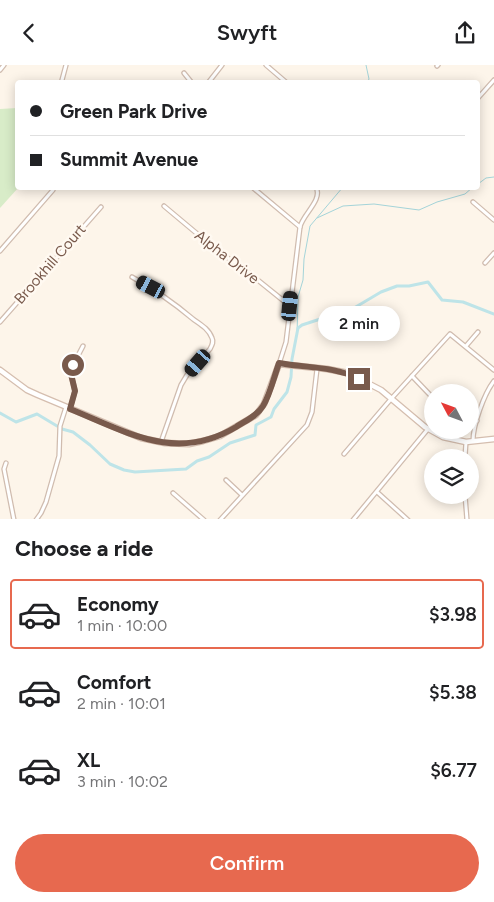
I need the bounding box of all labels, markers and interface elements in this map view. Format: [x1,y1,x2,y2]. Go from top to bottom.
icon: back [15,19,43,47]
text: Swyft [217,19,277,46]
icon: share [451,19,479,47]
text: Green Park Drive [60,100,207,123]
text: Summit Avenue [60,148,198,171]
street label: Brookhill Court [11,220,90,308]
street label: Alpha Drive [191,226,263,288]
car [134,274,167,300]
car [280,290,299,322]
callout: 2 min [318,307,400,341]
text: 2 min [339,314,379,333]
car [182,347,213,379]
route start [62,354,84,376]
route end [348,368,370,390]
north arrow [424,384,479,439]
map controls [424,384,479,504]
button: layers [424,449,479,504]
text: Choose a ride [15,535,153,562]
icon: car [17,592,62,637]
text: Economy [77,593,159,616]
text: $3.98 [429,603,477,626]
text: 1 min · 10:00 [77,616,167,635]
icon: car [17,670,62,715]
text: Comfort [77,671,152,694]
text: $5.38 [429,681,477,704]
text: 2 min · 10:01 [77,694,166,713]
icon: car [17,748,62,793]
text: XL [77,749,100,772]
text: $6.77 [430,759,477,782]
text: 3 min · 10:02 [77,772,168,791]
button: Confirm [15,834,479,892]

